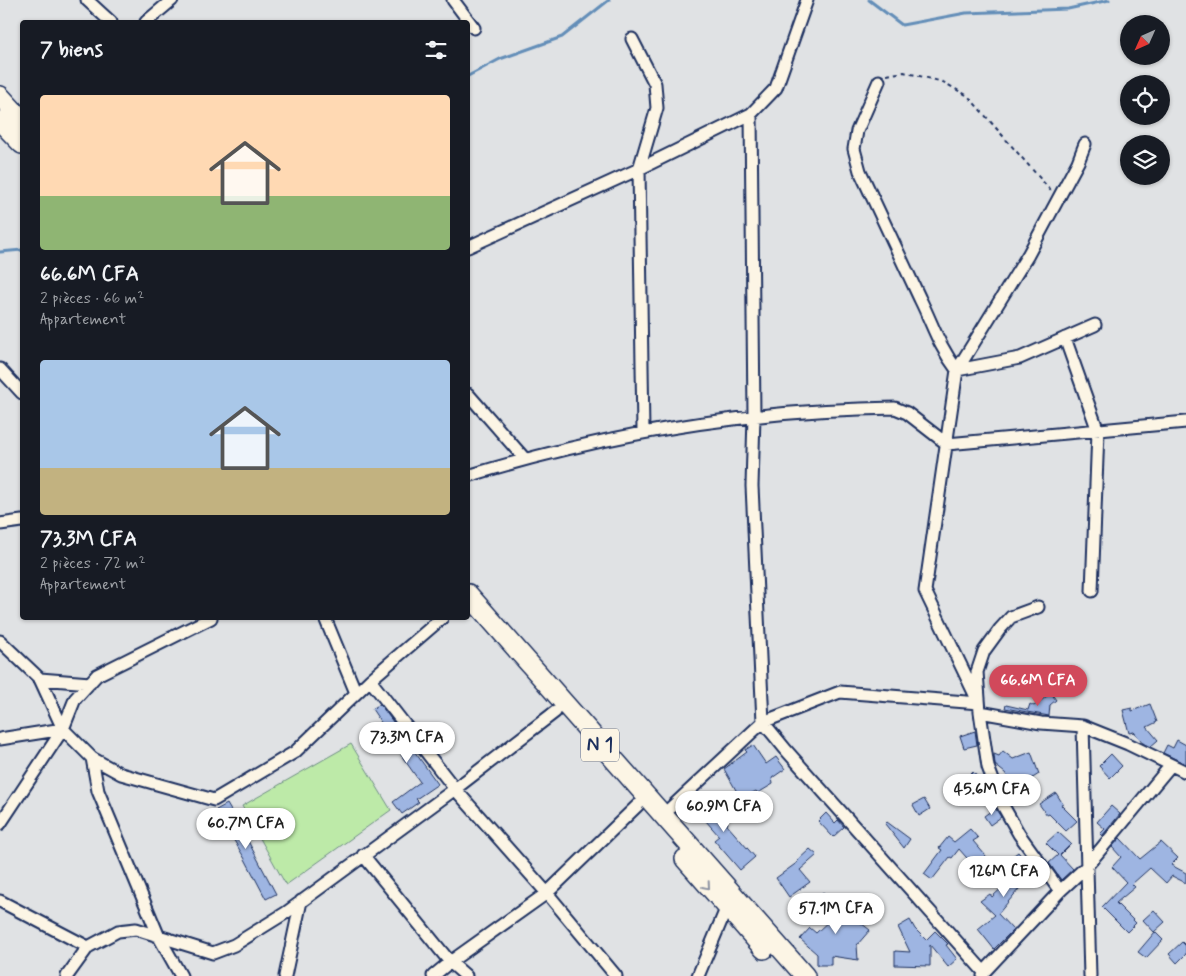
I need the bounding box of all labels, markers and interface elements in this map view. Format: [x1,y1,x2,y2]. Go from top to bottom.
north arrow [1120,15,1170,65]
map controls [1120,15,1170,185]
text: 7 biens [40,36,103,64]
icon: filters [422,36,450,64]
button: locate [1120,75,1170,125]
icon: home [200,128,290,218]
button: layers [1120,135,1170,185]
text: 66.6M CFA [40,260,139,288]
text: 2 pièces · 66 m² [40,288,144,309]
text: Appartement [40,309,126,330]
icon: home [200,393,290,483]
text: 73.3M CFA [40,525,137,553]
text: 2 pièces · 72 m² [40,553,146,574]
text: Appartement [40,574,126,595]
pin: 66.6M CFA [981,664,1095,707]
text: 66.6M CFA [1000,670,1076,691]
pin: 73.3M CFA [350,722,464,764]
text: 73.3M CFA [370,727,444,748]
road number: N 1 [581,728,619,762]
pin: 45.6M CFA [935,774,1049,816]
text: 45.6M CFA [954,779,1030,800]
pin: 60.9M CFA [667,790,781,833]
text: 60.9M CFA [686,796,762,817]
pin: 60.7M CFA [189,808,303,850]
text: 60.7M CFA [207,813,285,834]
pin: 126M CFA [952,856,1056,898]
text: 126M CFA [969,861,1039,882]
one-way arrow [702,880,711,889]
pin: 57.1M CFA [779,892,893,935]
text: 57.1M CFA [798,898,874,919]

